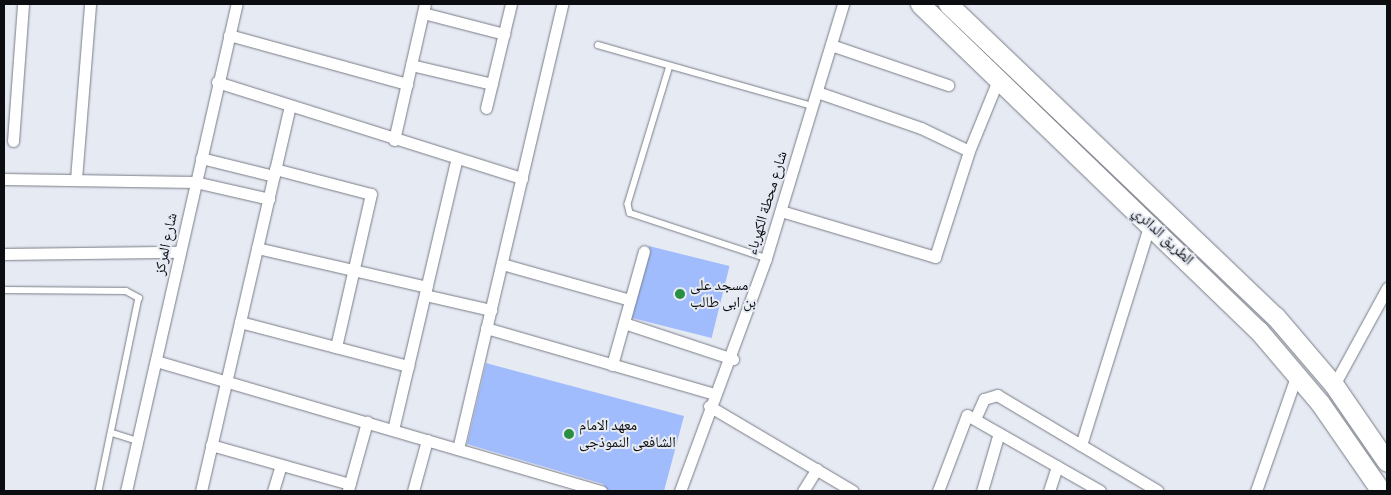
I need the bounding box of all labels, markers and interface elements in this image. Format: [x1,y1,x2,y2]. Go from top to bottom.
street label: شارع محطة الكهرباء [743,149,791,257]
street label: الطريق الدائري [1129,203,1197,269]
street label: شارع المركز [151,211,181,277]
place label: مسجد على بن ابى طالب [690,276,756,311]
marker: مسجد على بن ابى طالب [674,288,686,300]
place label: معهد الامام الشافعى النموذجى [579,416,676,451]
marker: معهد الامام الشافعى النموذجى [563,428,575,440]

